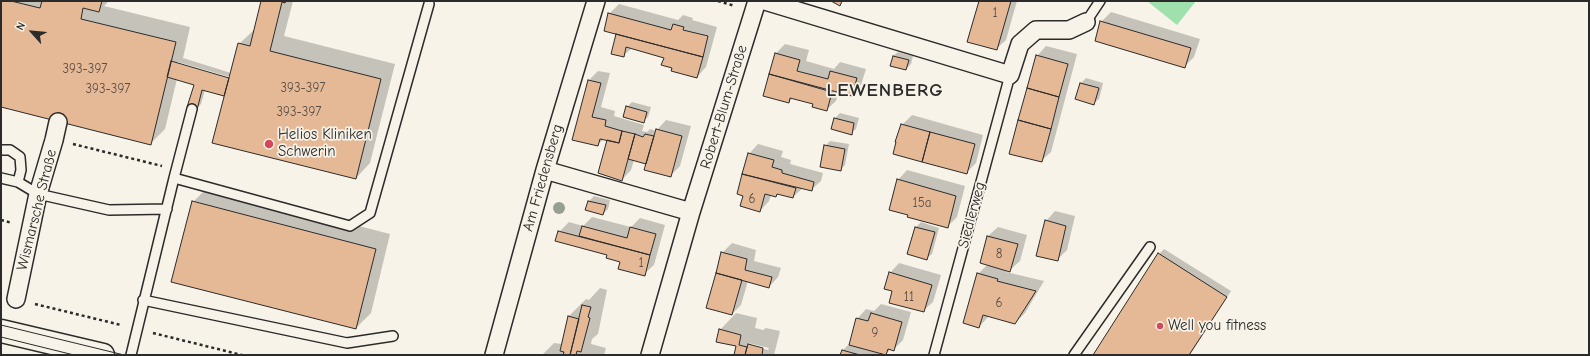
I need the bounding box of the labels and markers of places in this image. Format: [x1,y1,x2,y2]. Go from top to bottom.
place label: Helios Kliniken Schwerin [278,126,372,161]
marker: Helios Kliniken Schwerin [263,138,275,150]
place label: Well you fitness [1168,317,1266,335]
marker: Well you fitness [1155,321,1165,331]

